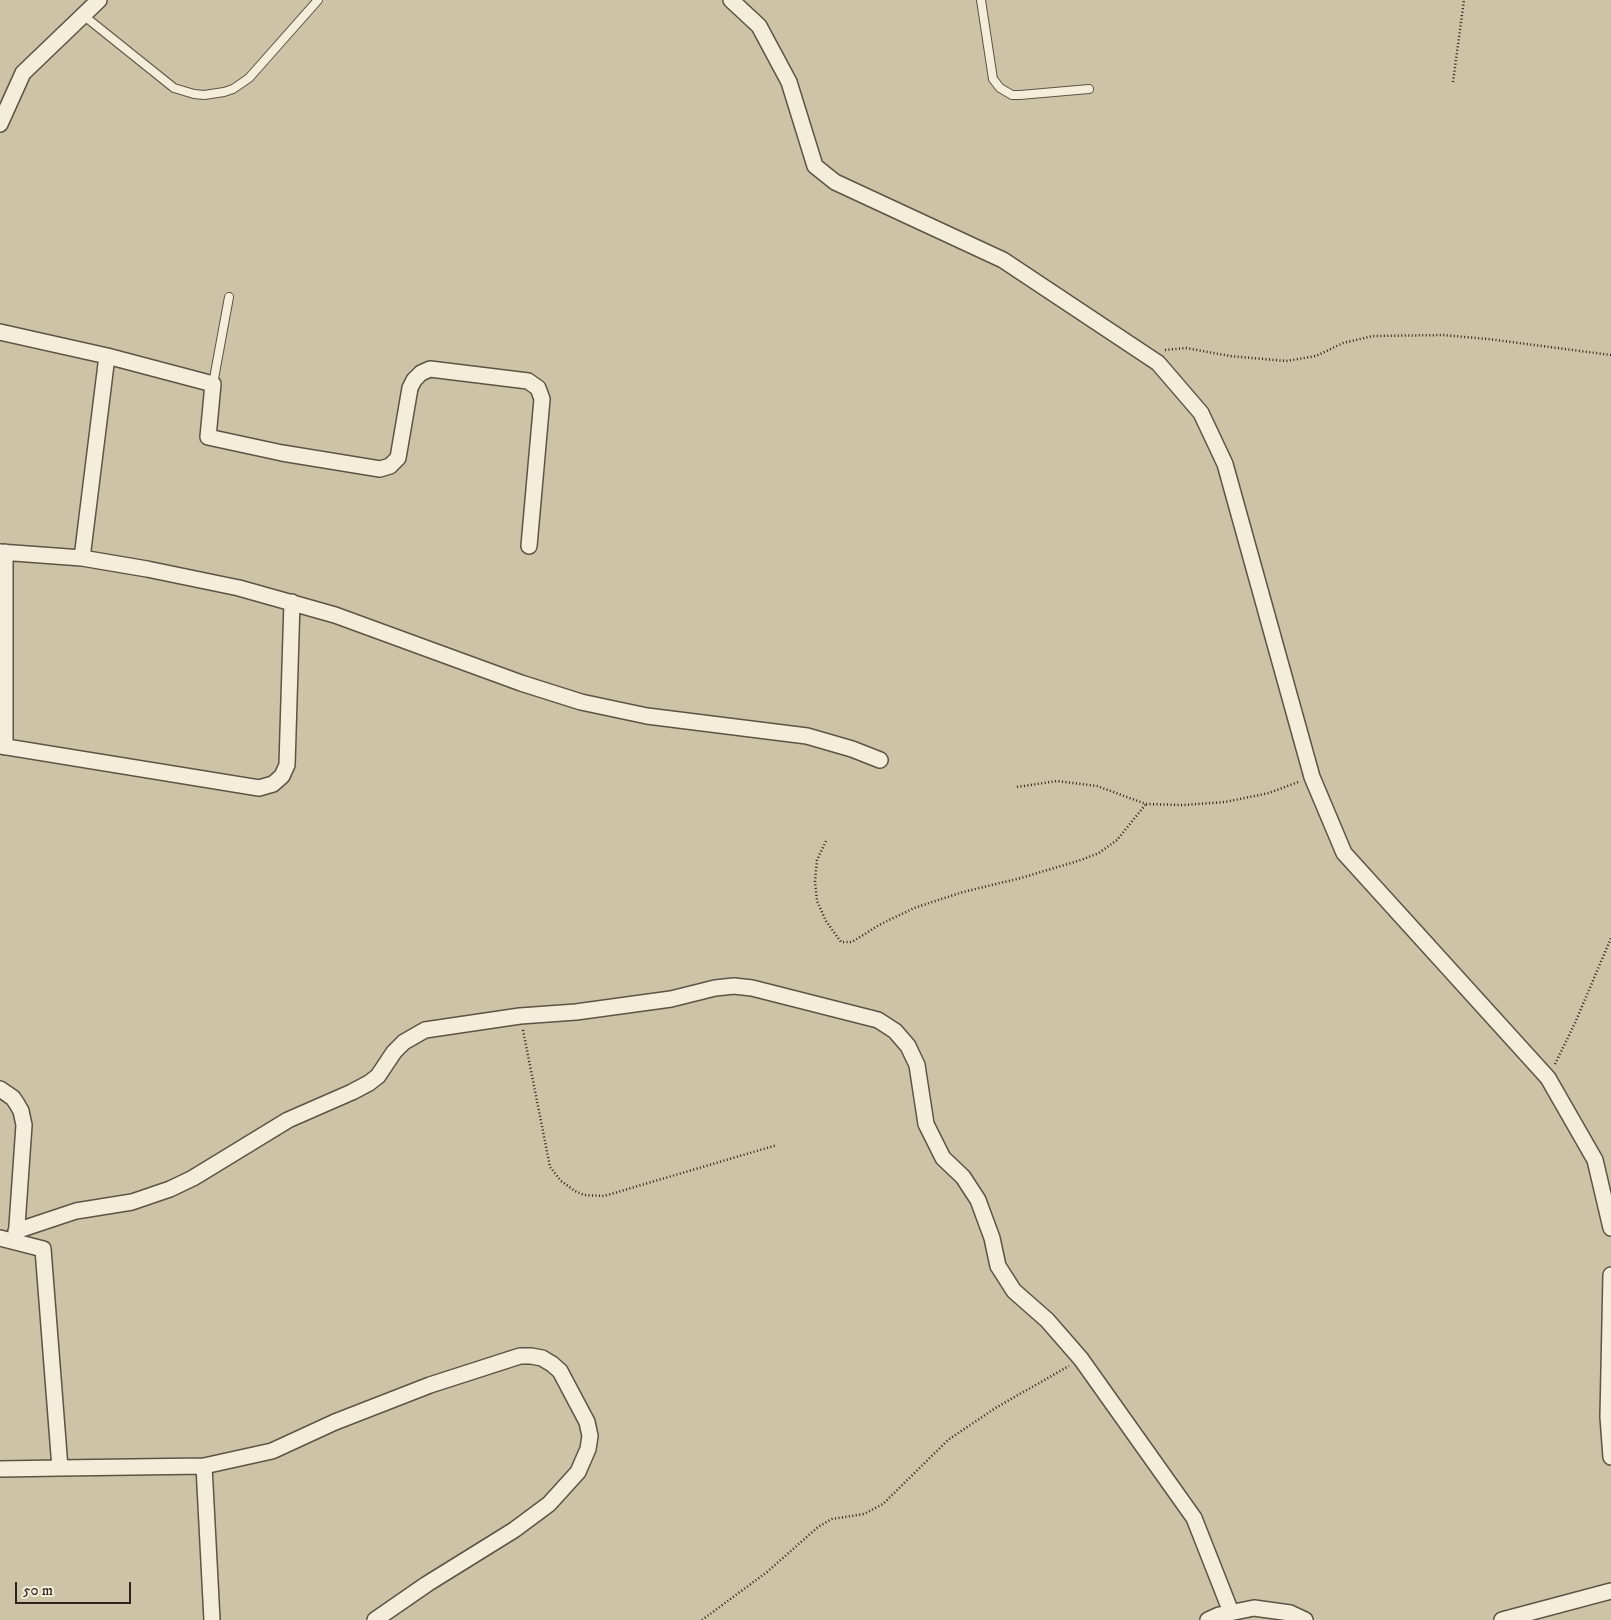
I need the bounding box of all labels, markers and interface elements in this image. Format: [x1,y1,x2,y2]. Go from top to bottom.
scale bar [18,1572,134,1604]
text: 50 m [23,1581,53,1600]

